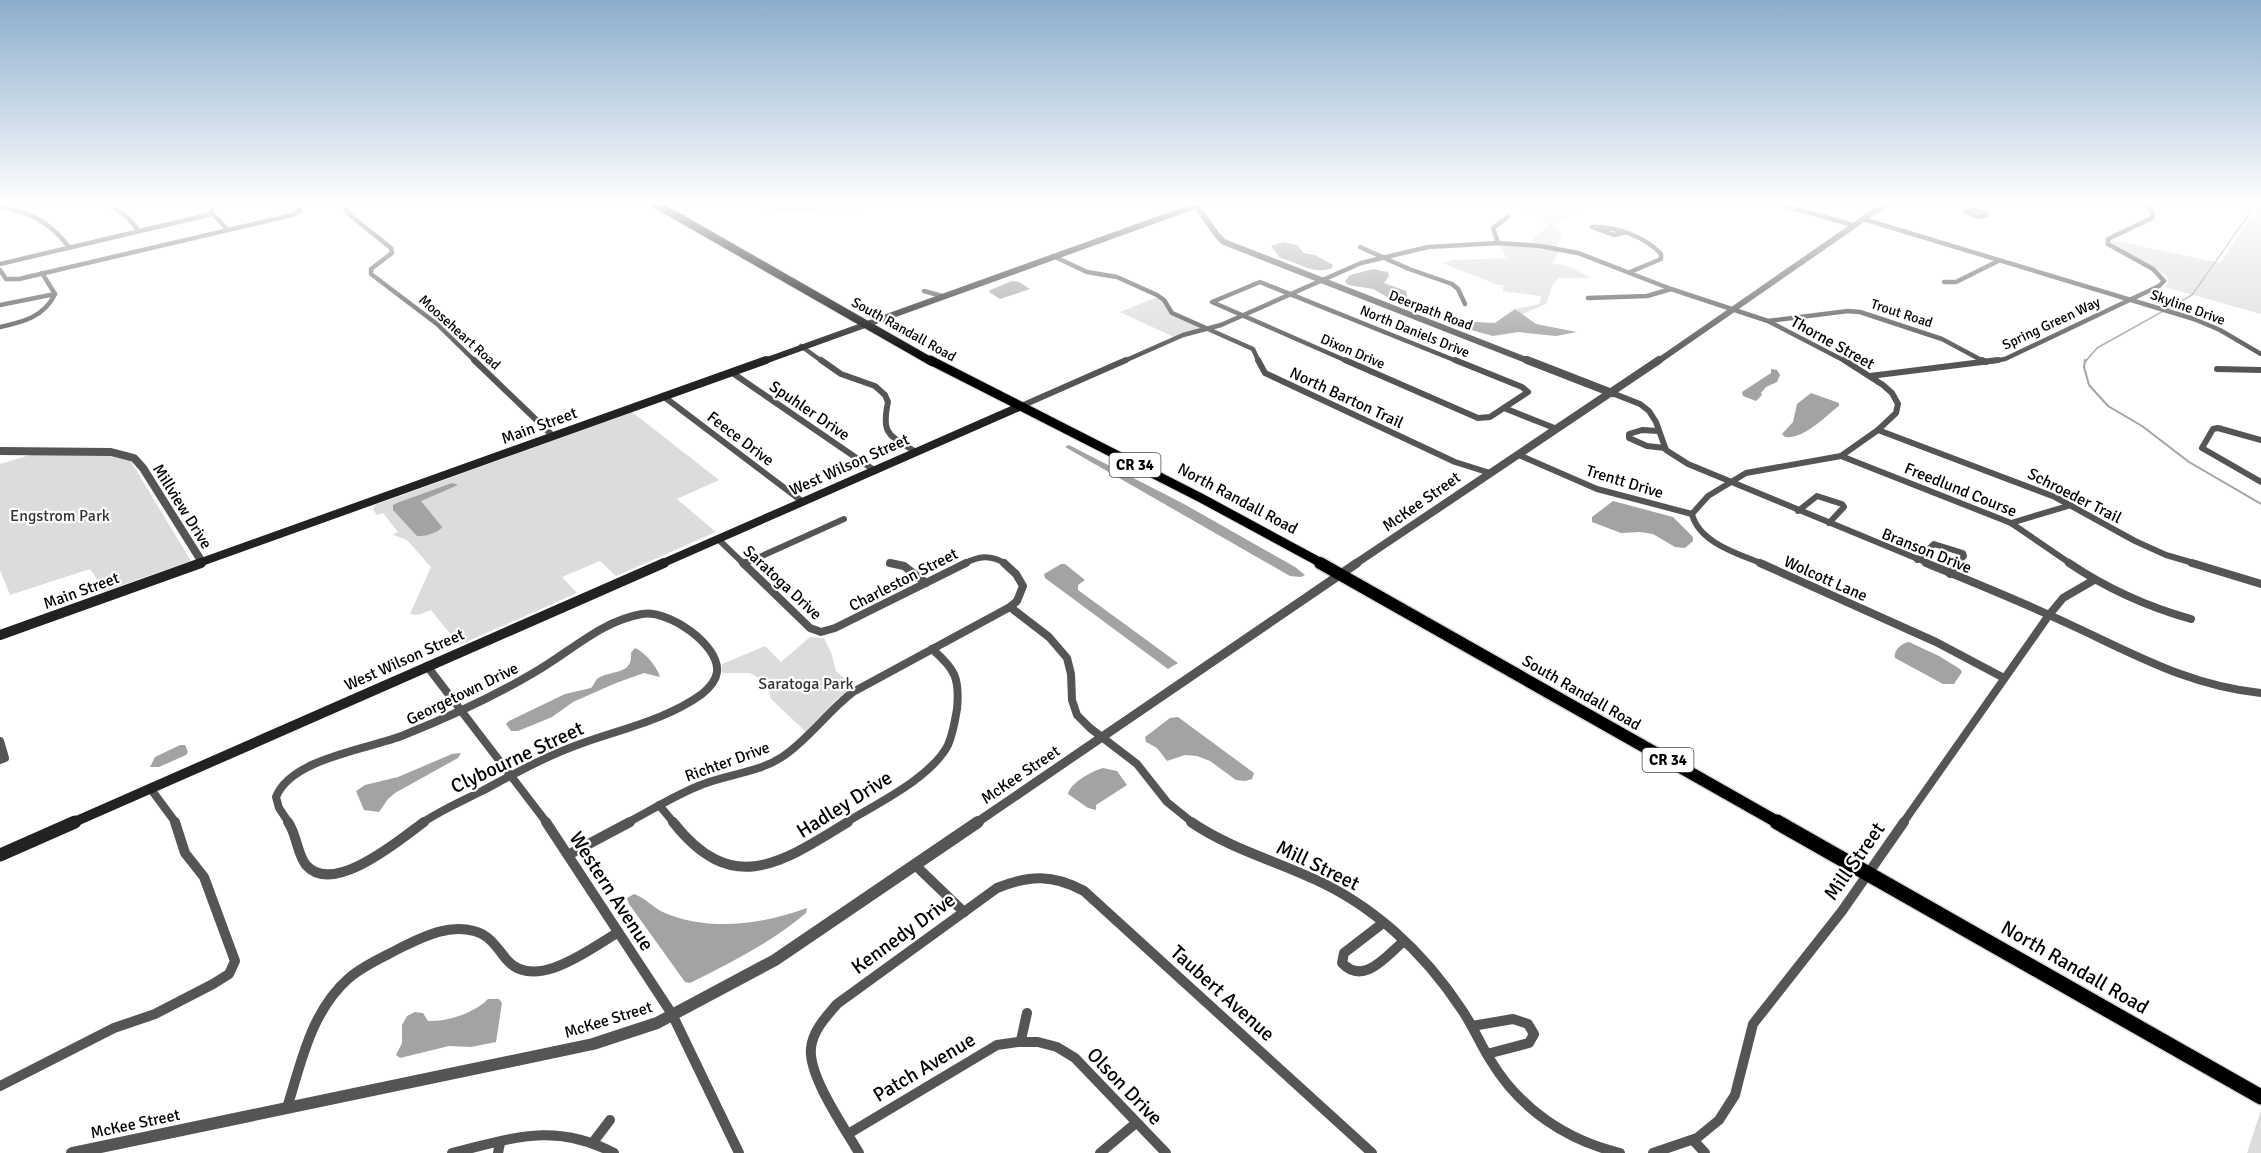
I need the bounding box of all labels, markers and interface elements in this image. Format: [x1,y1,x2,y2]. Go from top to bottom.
street label: Skyline Drive [2148,286,2227,329]
street label: Deerpath Road [1387,287,1475,334]
street label: Mooseheart Road [415,291,504,374]
street label: Spring Green Way [2000,293,2103,354]
street label: South Randall Road [848,294,959,365]
street label: Trout Road [1869,296,1935,331]
street label: North Daniels Drive [1357,302,1472,361]
street label: Thorne Street [1787,312,1878,374]
street label: Dixon Drive [1318,330,1388,373]
street label: North Barton Trail [1286,363,1407,433]
street label: Spuhler Drive [765,377,853,445]
street label: Main Street [499,403,580,449]
street label: Feece Drive [703,407,778,470]
street label: West Wilson Street [786,429,913,500]
road number: CR 34 [1110,453,1160,477]
street label: Freedlund Course [1901,458,2020,522]
street label: North Randall Road [1174,459,1301,539]
street label: Millview Drive [148,460,216,553]
street label: Trentt Drive [1584,461,1666,503]
street label: Schroeder Trail [2024,464,2125,528]
street label: McKee Street [1379,467,1465,536]
park label: Engstrom Park [10,506,110,526]
street label: Branson Drive [1879,524,1975,578]
street label: Saratoga Drive [739,541,826,624]
street label: Charleston Street [846,544,962,616]
street label: Wolcott Lane [1781,552,1870,606]
street label: Main Street [41,568,122,614]
street label: West Wilson Street [341,624,468,695]
street label: South Randall Road [1519,651,1644,735]
street label: Georgetown Drive [403,658,522,730]
park label: Saratoga Park [758,674,854,694]
street label: Clybourne Street [447,716,588,799]
street label: Richter Drive [682,737,773,787]
street label: McKee Street [977,741,1064,809]
road number: CR 34 [1642,748,1694,772]
street label: Hadley Drive [792,765,897,844]
street label: Mill Street [1818,817,1890,905]
street label: Western Avenue [564,827,659,956]
street label: Mill Street [1272,835,1364,896]
street label: Kennedy Drive [846,887,960,980]
street label: North Randall Road [1996,915,2153,1020]
street label: Taubert Avenue [1165,940,1280,1047]
street label: McKee Street [562,997,655,1043]
street label: Patch Avenue [869,1027,980,1108]
street label: Olson Drive [1082,1042,1168,1130]
street label: McKee Street [89,1105,182,1143]

